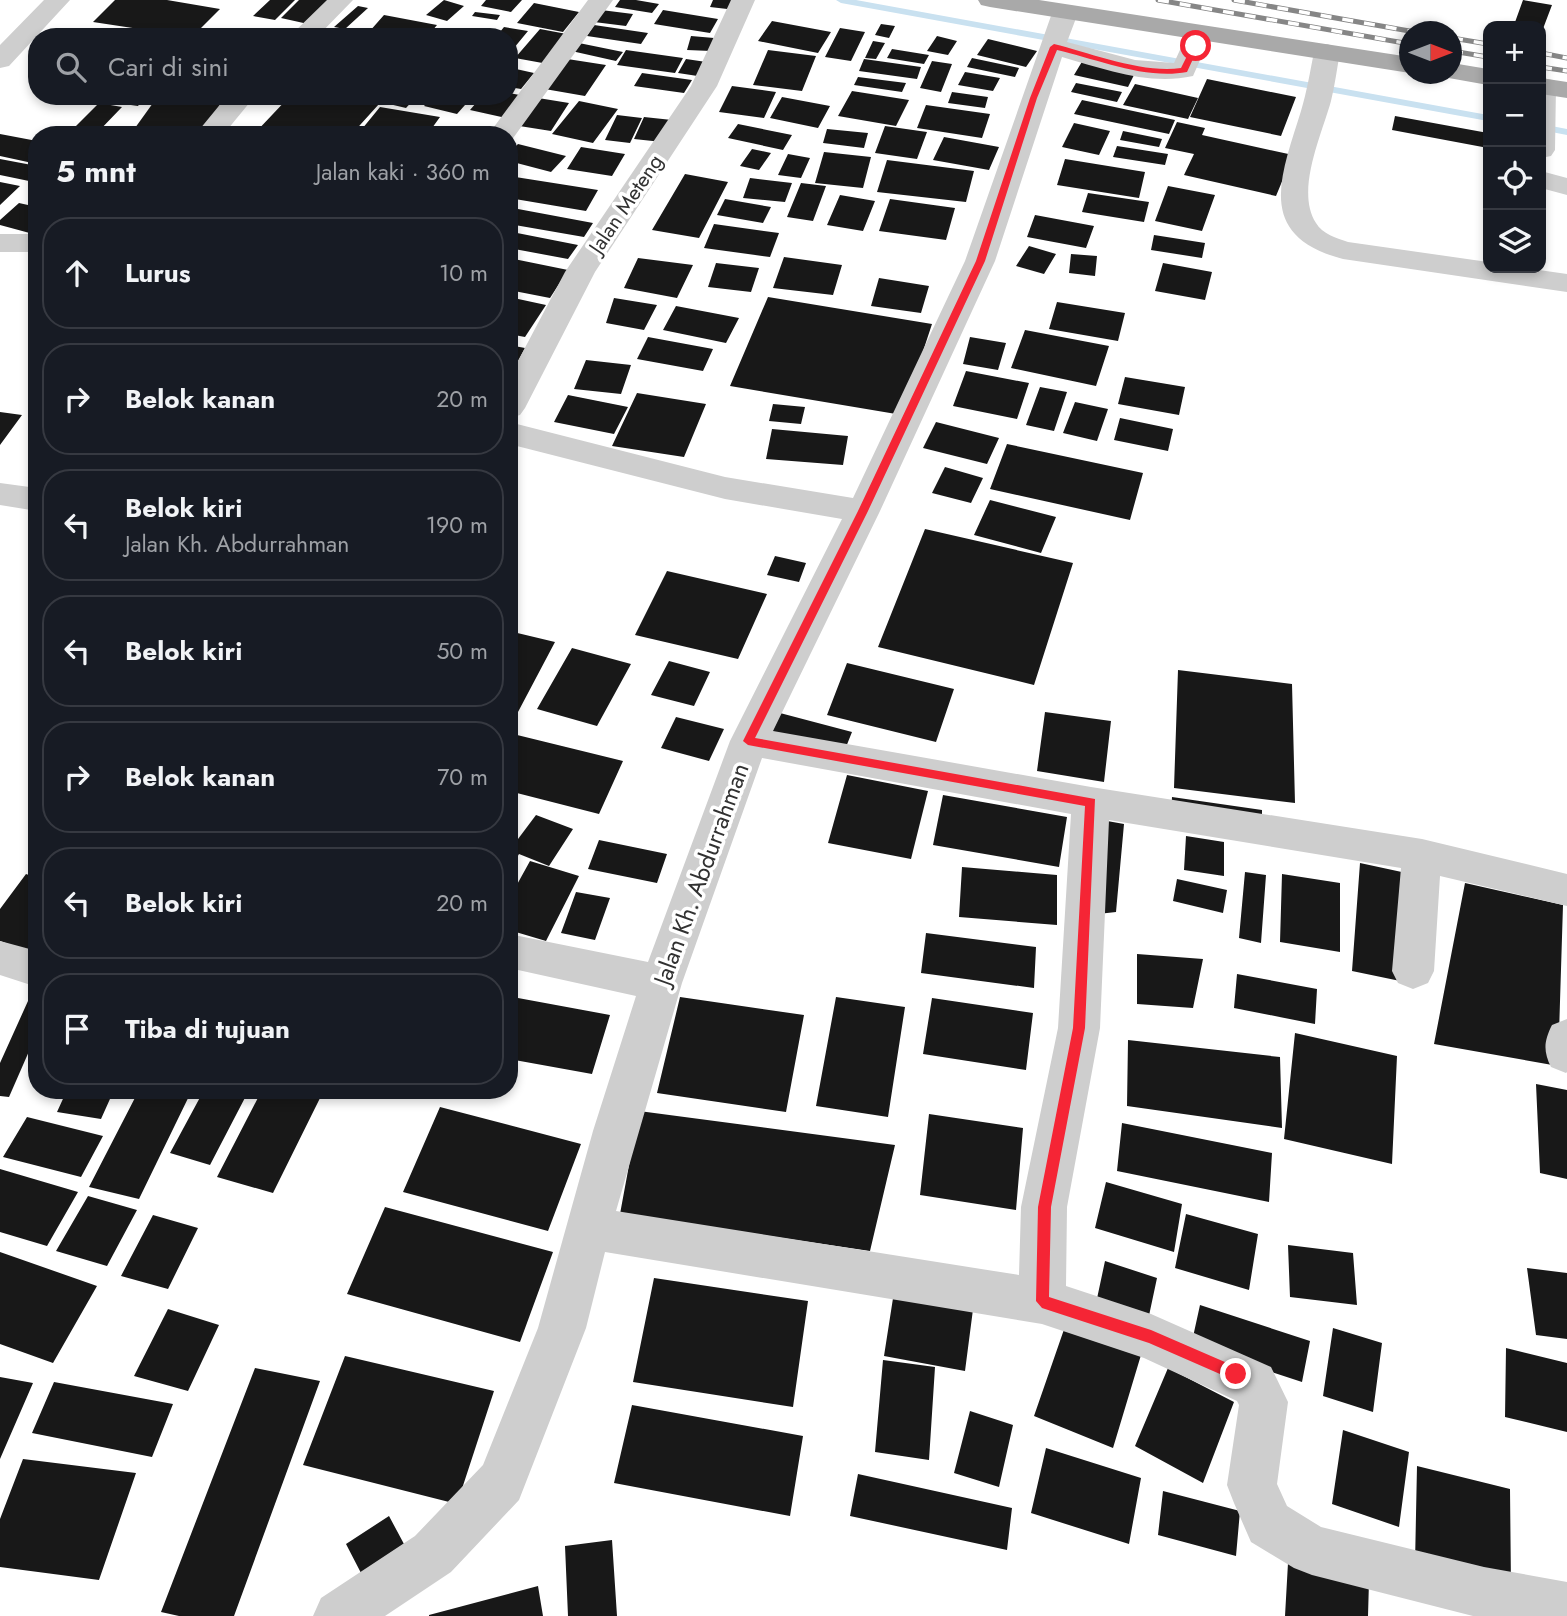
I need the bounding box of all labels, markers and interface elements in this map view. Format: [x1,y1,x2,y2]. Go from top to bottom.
north arrow [1399,21,1462,84]
map controls [1483,21,1546,273]
button: + [1483,21,1546,84]
search box [28,28,518,105]
route start [1180,30,1211,61]
icon: search [52,48,90,86]
text: Cari di sini [108,48,229,86]
button: − [1483,84,1546,147]
button: locate [1483,147,1546,210]
street label: Jalan Meteng [580,148,670,262]
text: 5 mnt [56,150,136,193]
text: Jalan kaki · 360 m [316,155,490,189]
button: layers [1483,210,1546,273]
icon: ahead [58,254,96,292]
text: Lurus [125,254,191,292]
text: 10 m [439,256,488,290]
icon: right [58,380,96,418]
text: Belok kanan [125,380,275,418]
text: 20 m [436,382,488,416]
text: Belok kiri [125,489,242,527]
icon: left [58,506,96,544]
text: 190 m [426,508,488,542]
text: Jalan Kh. Abdurrahman [125,527,349,561]
icon: left [58,632,96,670]
text: Belok kiri [125,632,242,670]
text: 50 m [436,634,488,668]
icon: right [58,758,96,796]
text: Belok kanan [125,758,275,796]
street label: Jalan Kh. Abdurrahman [644,758,757,993]
text: 70 m [437,760,488,794]
icon: left [58,884,96,922]
text: Belok kiri [125,884,242,922]
text: 20 m [436,886,488,920]
icon: arrive [58,1010,96,1048]
text: Tiba di tujuan [125,1010,290,1048]
route end [1220,1358,1251,1389]

